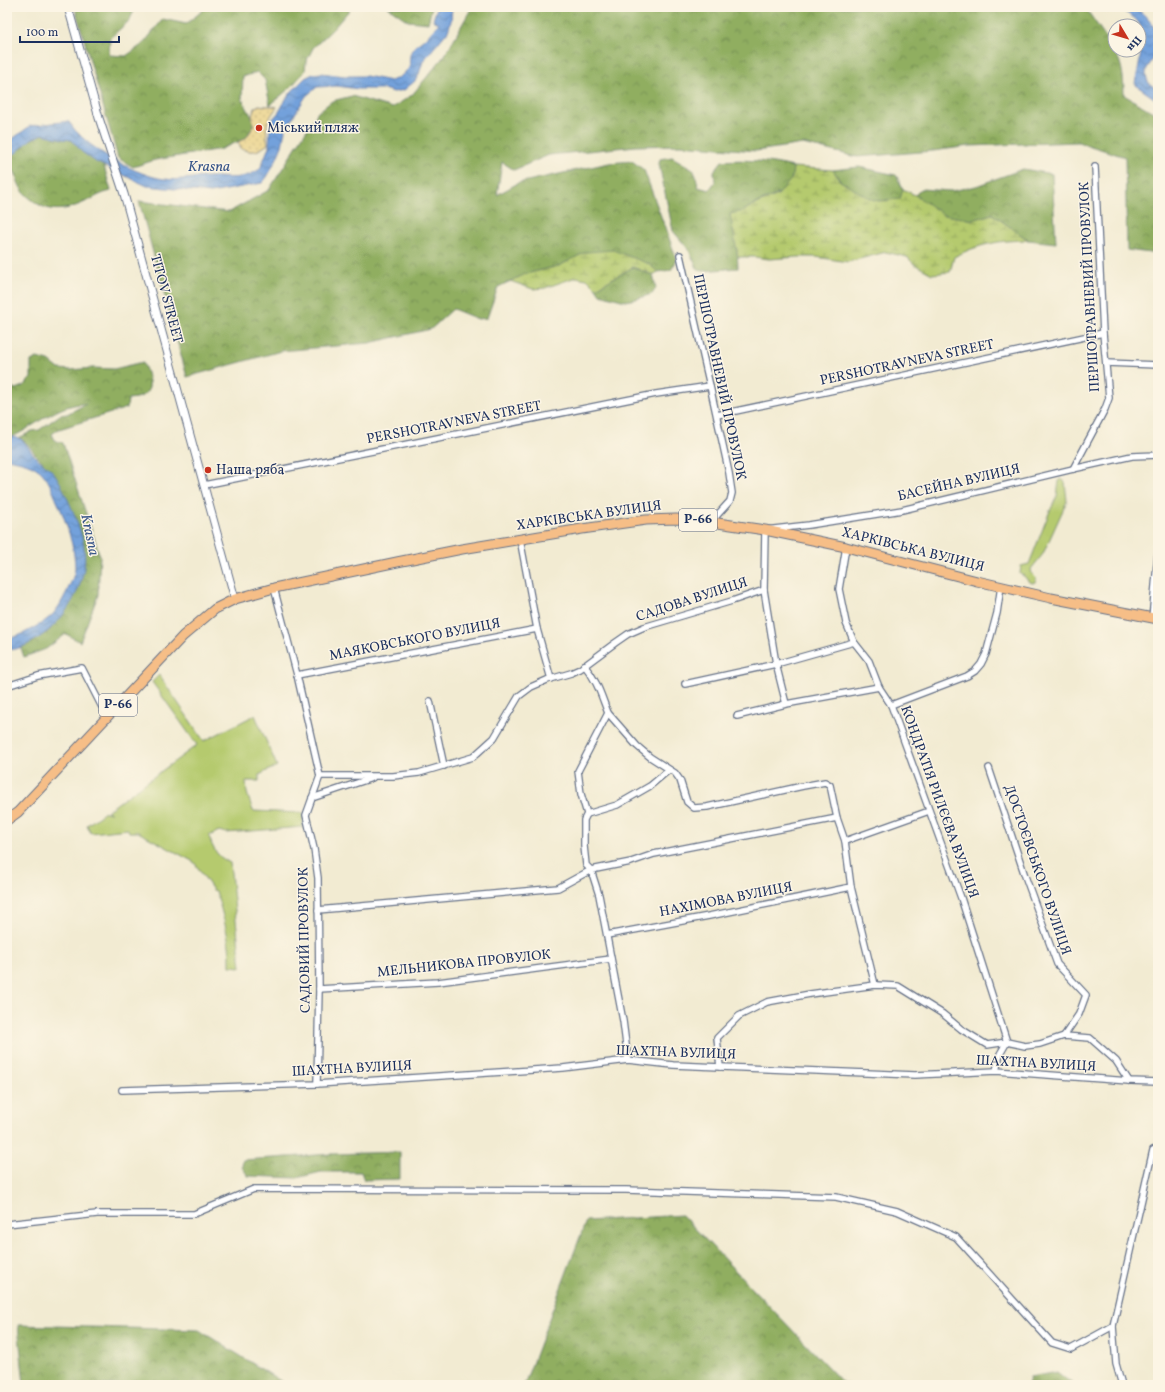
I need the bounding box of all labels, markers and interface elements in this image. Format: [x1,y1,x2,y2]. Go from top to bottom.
scale bar [20,18,119,44]
north arrow [1107,18,1147,58]
text: 100 m [26,25,59,41]
text: Пн [1123,32,1144,54]
place label: Міський пляж [267,119,359,138]
marker: Міський пляж [254,123,264,133]
water label: Krasna [188,157,230,178]
street label: ПЕРШОТРАВНЕВИЙ ПРОВУЛОК [1074,181,1105,393]
street label: TITOV STREET [145,252,187,346]
street label: ПЕРШОТРАВНЕВИЙ ПРОВУЛОК [688,272,751,483]
street label: PERSHOTRAVNEVA STREET [818,335,996,391]
street label: PERSHOTRAVNEVA STREET [365,397,543,449]
street label: БАСЕЙНА ВУЛИЦЯ [896,459,1022,506]
place label: Наша ряба [216,461,285,480]
marker: Наша ряба [203,465,213,475]
street label: ХАРКІВСЬКА ВУЛИЦЯ [515,496,663,536]
road number: Р-66 [679,509,717,531]
water label: Krasna [74,512,104,558]
street label: ХАРКІВСЬКА ВУЛИЦЯ [840,523,986,577]
street label: САДОВА ВУЛИЦЯ [634,573,750,627]
street label: МАЯКОВСЬКОГО ВУЛИЦЯ [328,614,502,666]
road number: Р-66 [99,694,137,716]
street label: КОНДРАТІЯ РИЛЄЄВА ВУЛИЦЯ [895,703,983,901]
street label: ДОСТОЄВСЬКОГО ВУЛИЦЯ [999,782,1075,958]
street label: САДОВИЙ ПРОВУЛОК [293,866,316,1013]
street label: НАХІМОВА ВУЛИЦЯ [658,878,794,922]
street label: МЕЛЬНИКОВА ПРОВУЛОК [376,945,552,983]
street label: ШАХТНА ВУЛИЦЯ [615,1041,737,1065]
street label: ШАХТНА ВУЛИЦЯ [975,1051,1097,1077]
street label: ШАХТНА ВУЛИЦЯ [291,1056,413,1082]

